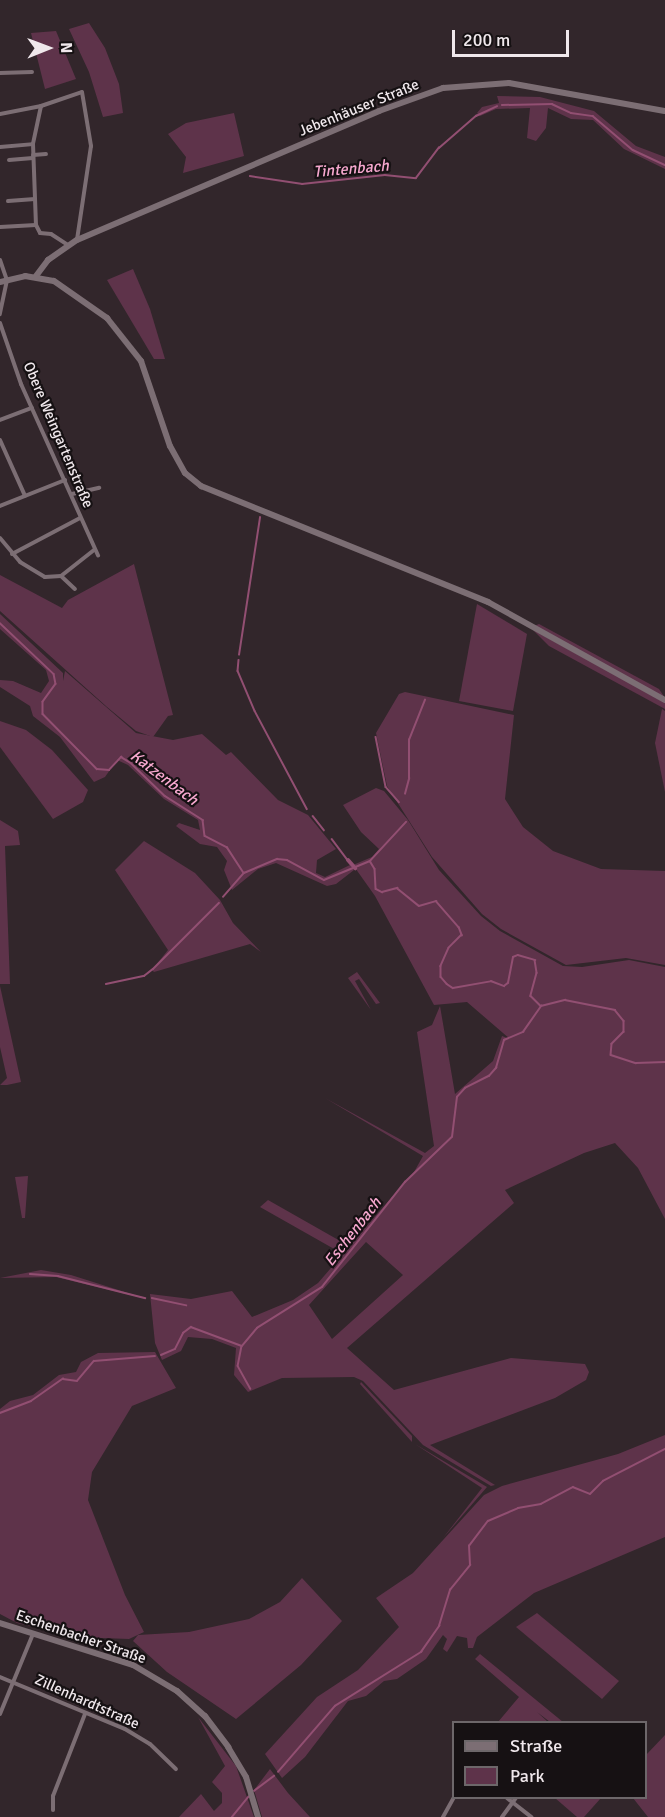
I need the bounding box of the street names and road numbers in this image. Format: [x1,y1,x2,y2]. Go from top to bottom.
street label: Jebenhäuser Straße [296,76,422,140]
street label: Obere Weingartenstraße [19,359,97,511]
street label: Eschenbacher Straße [14,1606,148,1668]
street label: Zillenhardtstraße [32,1671,142,1733]

